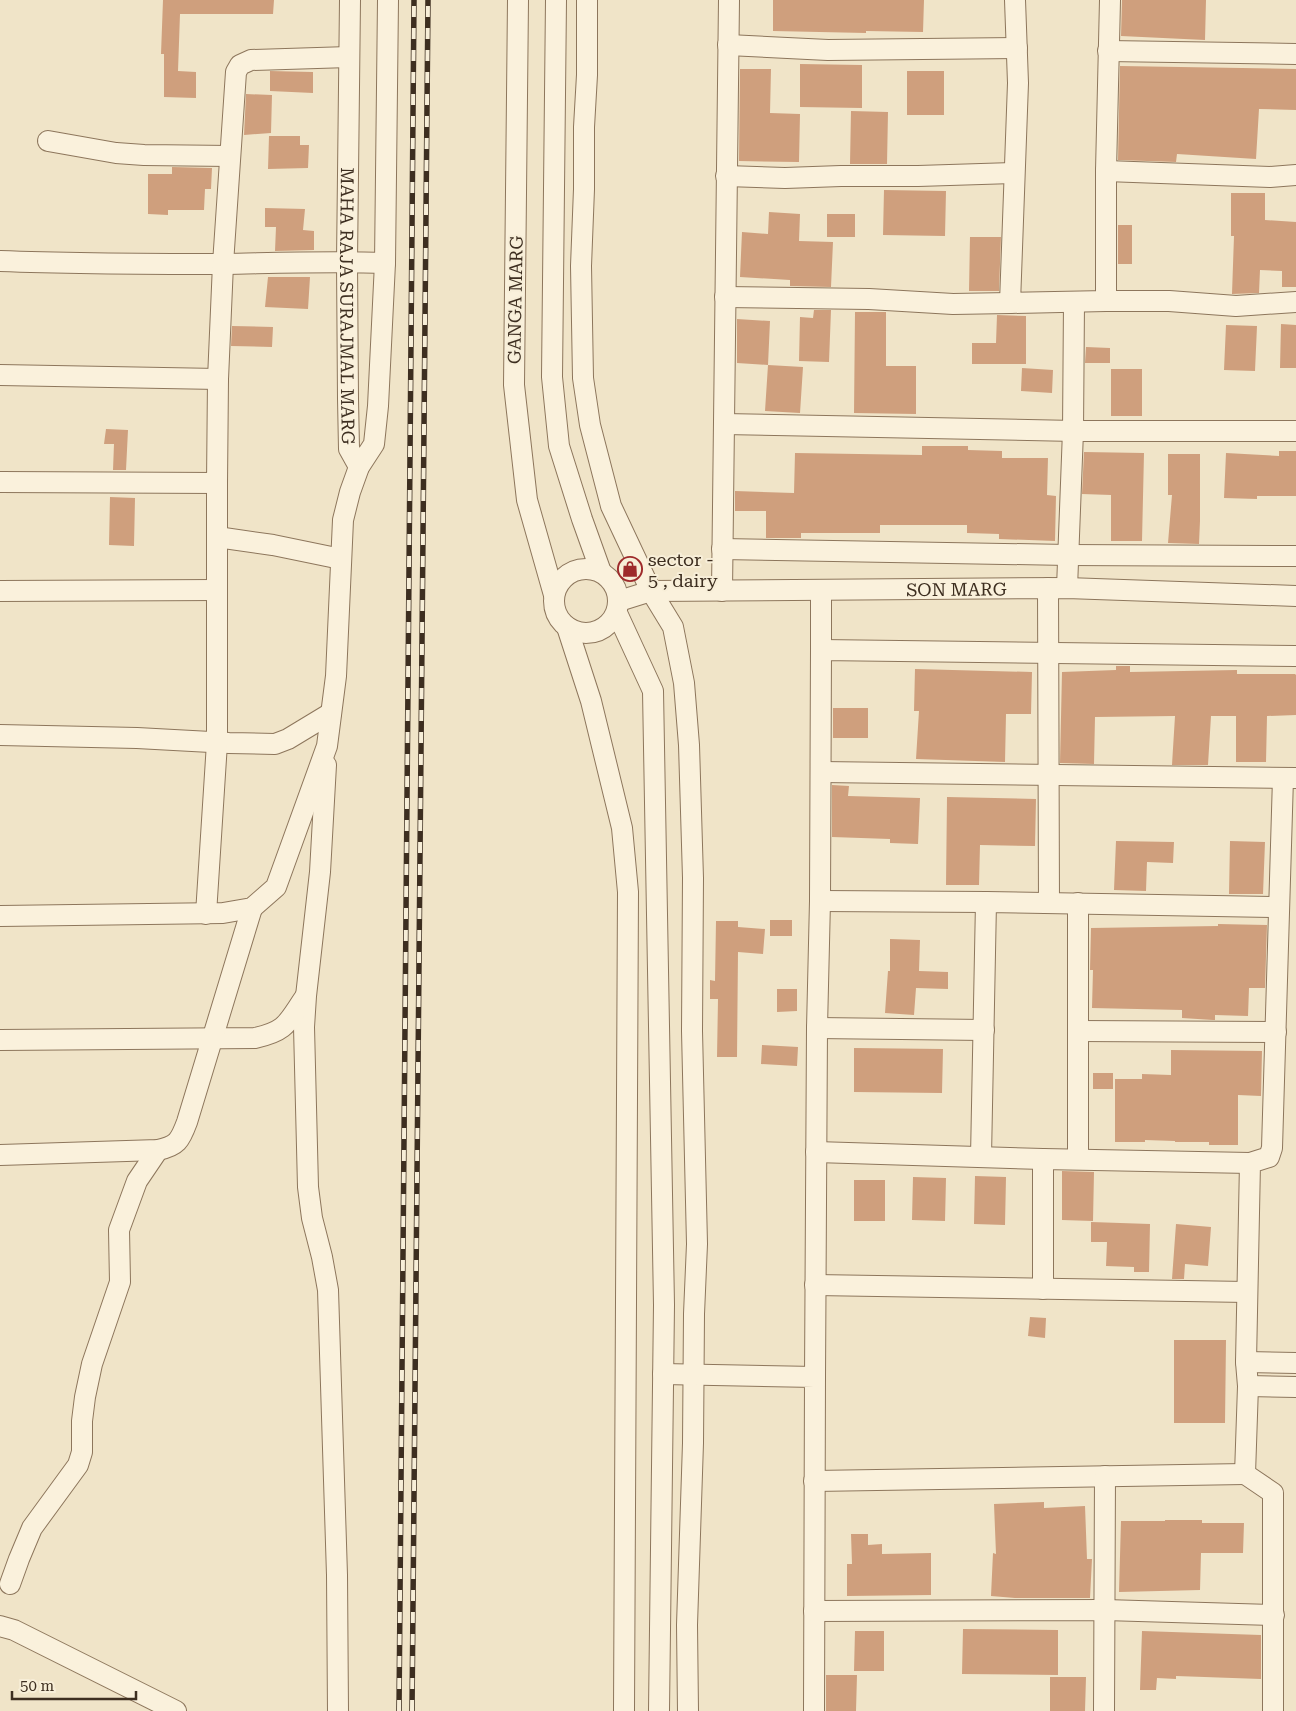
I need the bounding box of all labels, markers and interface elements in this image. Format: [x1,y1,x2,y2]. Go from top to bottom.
street label: MAHA RAJA SURAJMAL MARG [336,167,359,445]
street label: GANGA MARG [503,236,527,364]
place label: sector - 5 , dairy [648,549,718,591]
shop icon: sector - 5 , dairy [617,556,643,582]
street label: SON MARG [906,578,1007,600]
scale bar [12,1668,136,1700]
text: 50 m [20,1677,55,1695]

